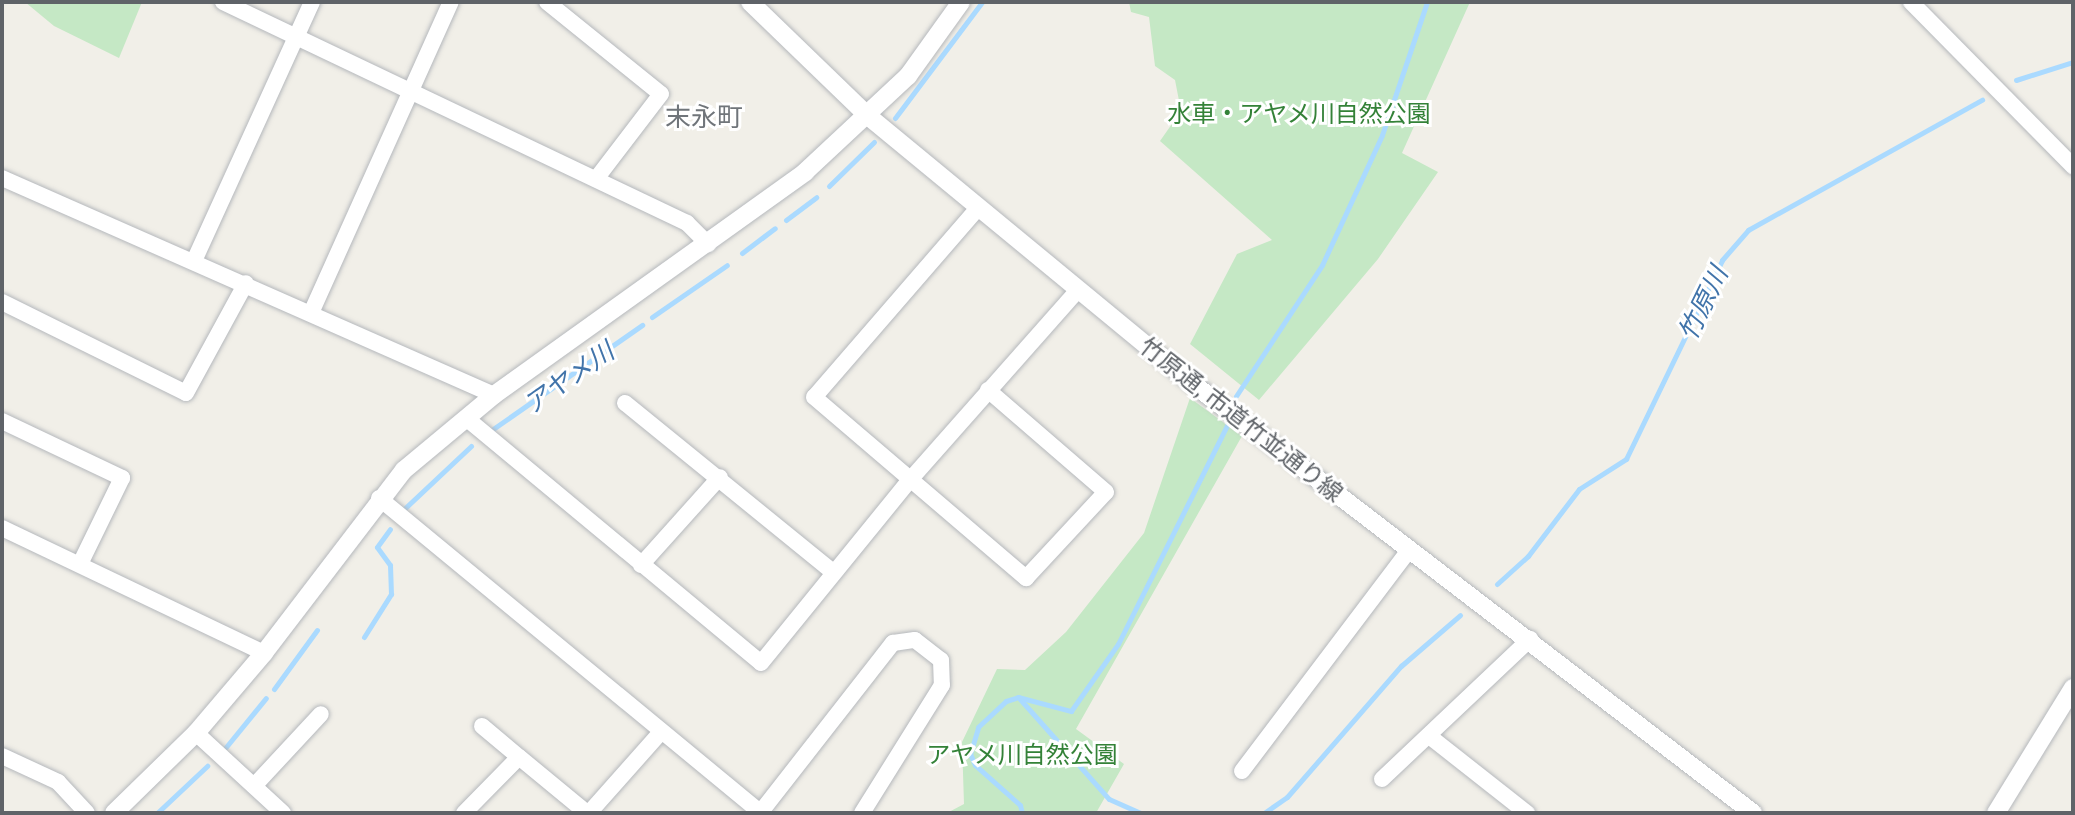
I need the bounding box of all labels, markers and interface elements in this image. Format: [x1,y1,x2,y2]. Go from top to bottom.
park label: 水車・アヤメ川自然公園 [1167,99,1431,127]
district label: 末永町 [665,100,743,132]
water label: 竹原川 [1671,261,1733,345]
street label: 竹原通, 市道竹並通り線 [1135,331,1349,507]
water label: アヤメ川 [516,334,620,420]
park label: アヤメ川自然公園 [926,740,1118,768]

